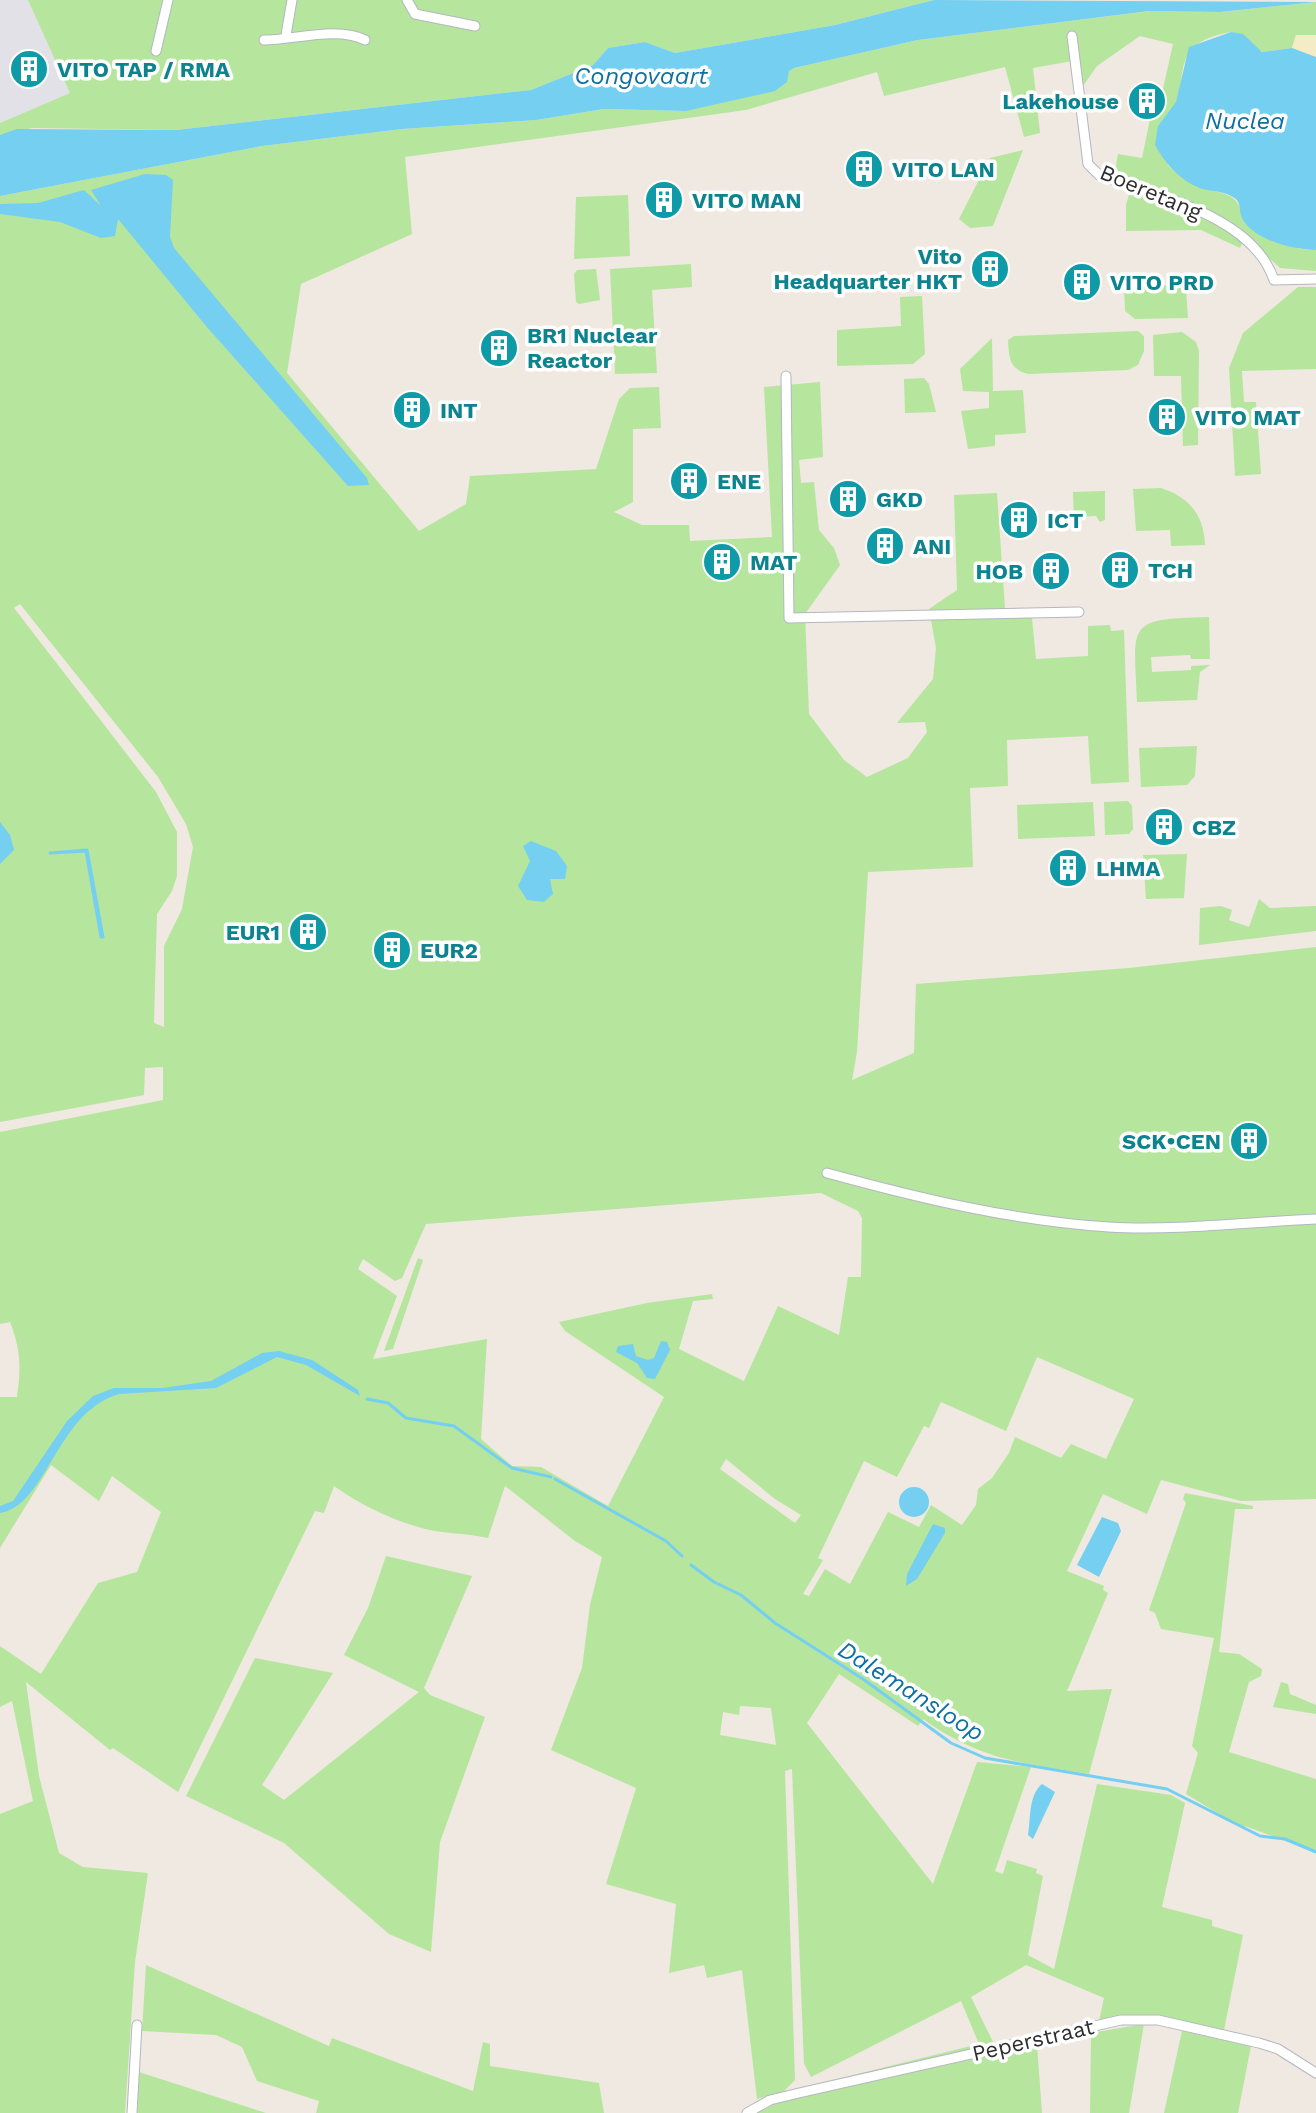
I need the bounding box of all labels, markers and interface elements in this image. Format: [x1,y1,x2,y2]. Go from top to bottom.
building icon: VITO TAP / RMA [8,48,50,90]
place label: VITO TAP / RMA [57,57,230,82]
water label: Congovaart [574,62,709,90]
building icon: Lakehouse [1126,80,1168,122]
place label: Lakehouse [1002,89,1119,114]
water label: Nuclea [1205,107,1285,135]
building icon: VITO LAN [843,148,885,190]
place label: VITO LAN [892,157,995,182]
street label: Boeretang [1096,159,1206,225]
building icon: VITO MAN [643,179,685,221]
place label: VITO MAN [692,188,802,213]
place label: Vito Headquarter HKT [774,244,962,294]
building icon: Vito Headquarter HKT [969,248,1011,290]
building icon: VITO PRD [1061,261,1103,303]
place label: VITO PRD [1110,270,1214,295]
place label: BR1 Nuclear Reactor [527,323,658,373]
building icon: BR1 Nuclear Reactor [478,327,520,369]
building icon: INT [391,389,433,431]
building icon: VITO MAT [1146,396,1188,438]
place label: INT [440,398,478,423]
place label: VITO MAT [1195,405,1301,430]
building icon: ENE [668,460,710,502]
place label: ENE [717,469,761,494]
building icon: GKD [827,478,869,520]
place label: GKD [876,487,923,512]
building icon: ICT [998,499,1040,541]
place label: ICT [1047,508,1083,533]
building icon: ANI [864,525,906,567]
place label: ANI [913,534,951,559]
building icon: MAT [701,541,743,583]
building icon: TCH [1099,549,1141,591]
place label: MAT [750,550,797,575]
building icon: HOB [1030,550,1072,592]
place label: TCH [1148,558,1193,583]
place label: HOB [975,559,1023,584]
building icon: CBZ [1143,806,1185,848]
place label: CBZ [1192,815,1236,840]
building icon: LHMA [1047,847,1089,889]
place label: LHMA [1096,856,1161,881]
building icon: EUR1 [287,911,329,953]
place label: EUR1 [226,920,280,945]
building icon: EUR2 [371,929,413,971]
place label: EUR2 [420,938,478,963]
building icon: SCK•CEN [1228,1120,1270,1162]
place label: SCK•CEN [1122,1129,1221,1154]
water label: Dalemansloop [833,1635,989,1747]
street label: Peperstraat [970,2014,1096,2066]

